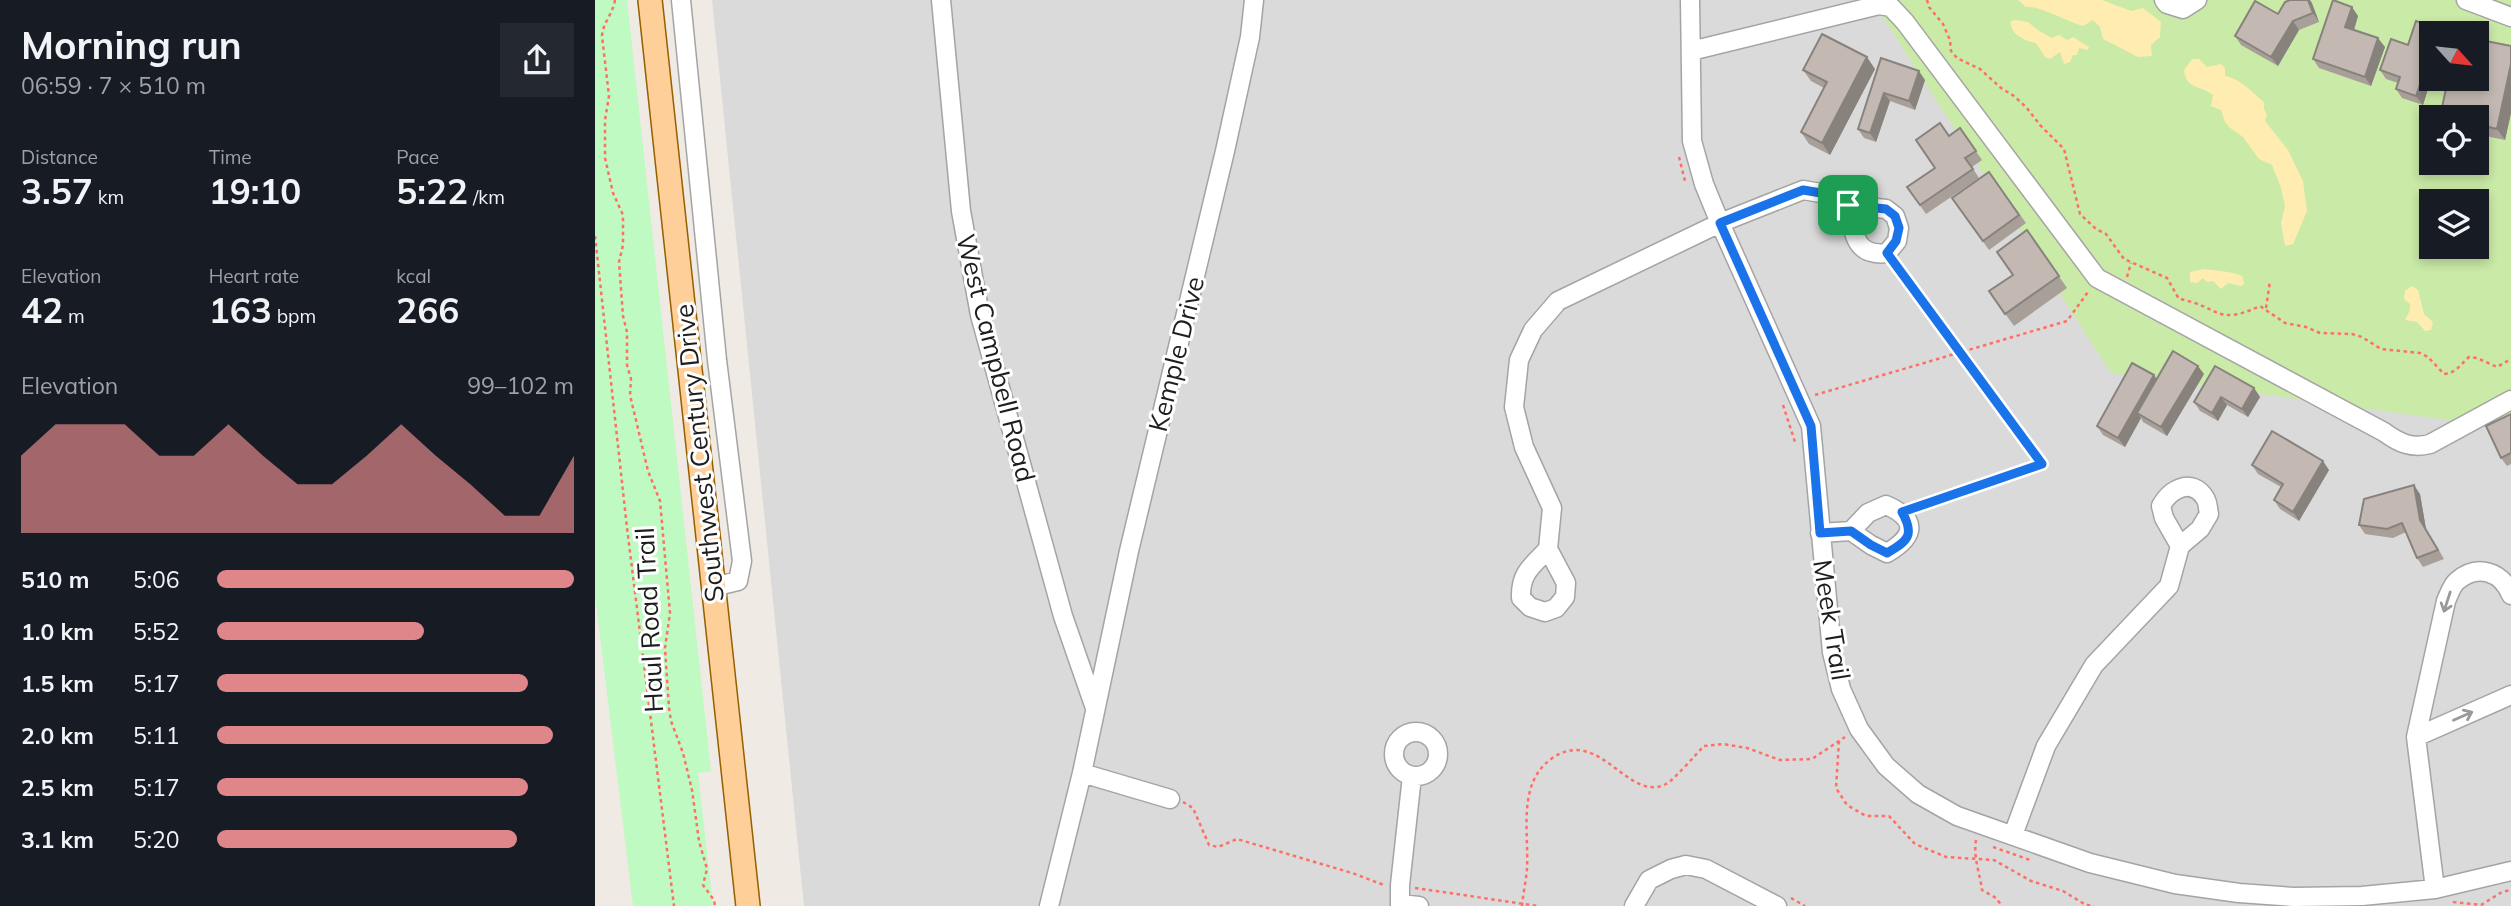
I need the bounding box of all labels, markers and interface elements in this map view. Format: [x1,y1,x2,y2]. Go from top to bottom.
text: Morning run [21,21,242,69]
north arrow [2419,21,2489,91]
map controls [2419,21,2489,259]
button: share [500,23,574,97]
text: 06:59 · 7 × 510 m [21,71,206,100]
button: locate [2419,105,2489,175]
text: Distance [21,145,98,169]
text: Time [209,145,252,169]
text: Pace [396,145,439,169]
text: 3.57 [21,169,93,213]
text: 19:10 [209,169,301,213]
text: 5:22 [396,169,468,213]
pin [1818,175,1878,235]
text: km [93,185,124,209]
text: /km [468,185,505,209]
icon: arrive [1829,186,1867,224]
button: layers [2419,189,2489,259]
street label: West Campbell Road [949,231,1043,485]
text: Elevation [21,264,101,288]
text: Heart rate [209,264,299,288]
text: kcal [396,264,431,288]
street label: Kemple Drive [1141,273,1211,435]
text: 42 [21,288,63,332]
text: 163 [209,288,272,332]
text: 266 [396,288,459,332]
street label: Southwest Century Drive [667,302,731,604]
text: m [63,304,85,328]
text: bpm [272,304,316,328]
text: Elevation [21,371,118,400]
text: 99–102 m [467,371,574,400]
street label: Haul Road Trail [628,527,670,713]
street label: Meek Trail [1806,557,1858,683]
text: 510 m [21,565,89,594]
text: 5:06 [133,565,180,594]
one-way arrow [2440,591,2452,613]
text: 1.0 km [21,617,94,646]
text: 5:52 [133,617,180,646]
text: 1.5 km [21,669,94,698]
text: 5:17 [133,669,180,698]
one-way arrow [2452,709,2474,722]
text: 2.0 km [21,721,94,750]
text: 5:11 [133,721,180,750]
text: 2.5 km [21,773,94,802]
text: 5:17 [133,773,180,802]
text: 3.1 km [21,825,94,854]
text: 5:20 [133,825,180,854]

